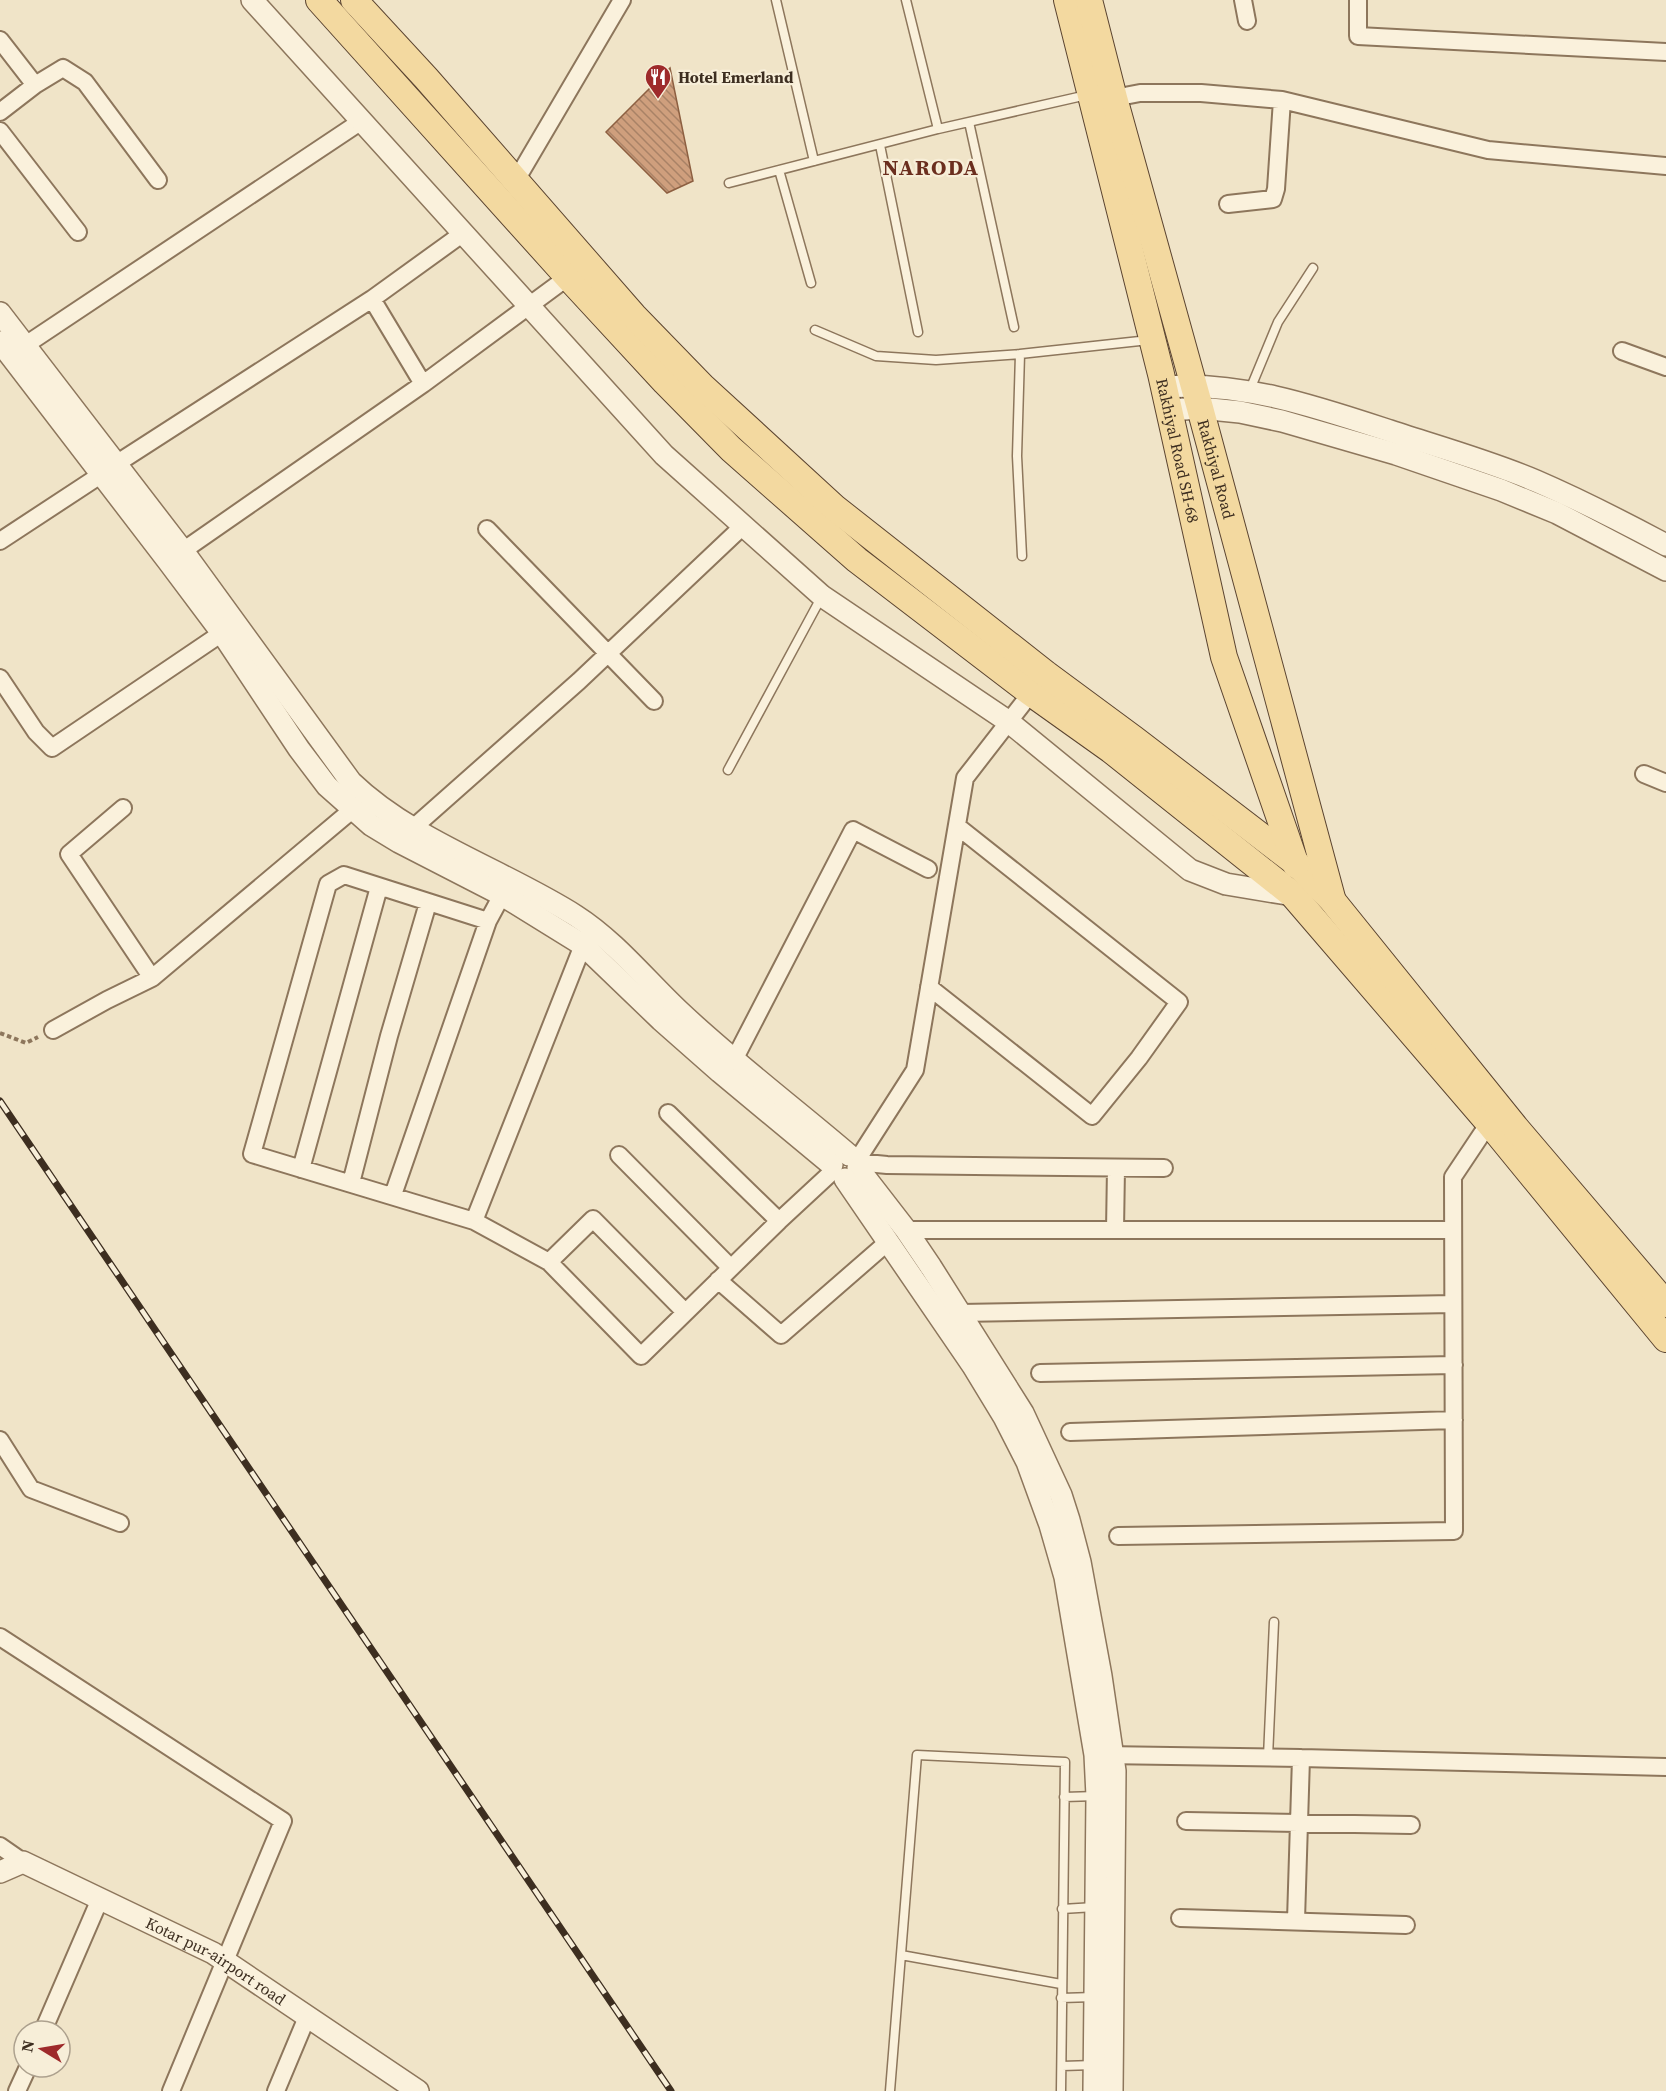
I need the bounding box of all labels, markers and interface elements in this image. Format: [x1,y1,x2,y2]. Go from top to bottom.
restaurant icon: Hotel Emerland [643,62,673,100]
place label: Hotel Emerland [678,66,794,88]
district label: NARODA [882,152,980,182]
street label: Rakhiyal Road SH-68 [1151,376,1205,525]
street label: Rakhiyal Road [1192,417,1240,521]
street label: Kotar pur-airport road [142,1911,290,2010]
north arrow [12,2019,72,2079]
text: N [15,2038,39,2054]

